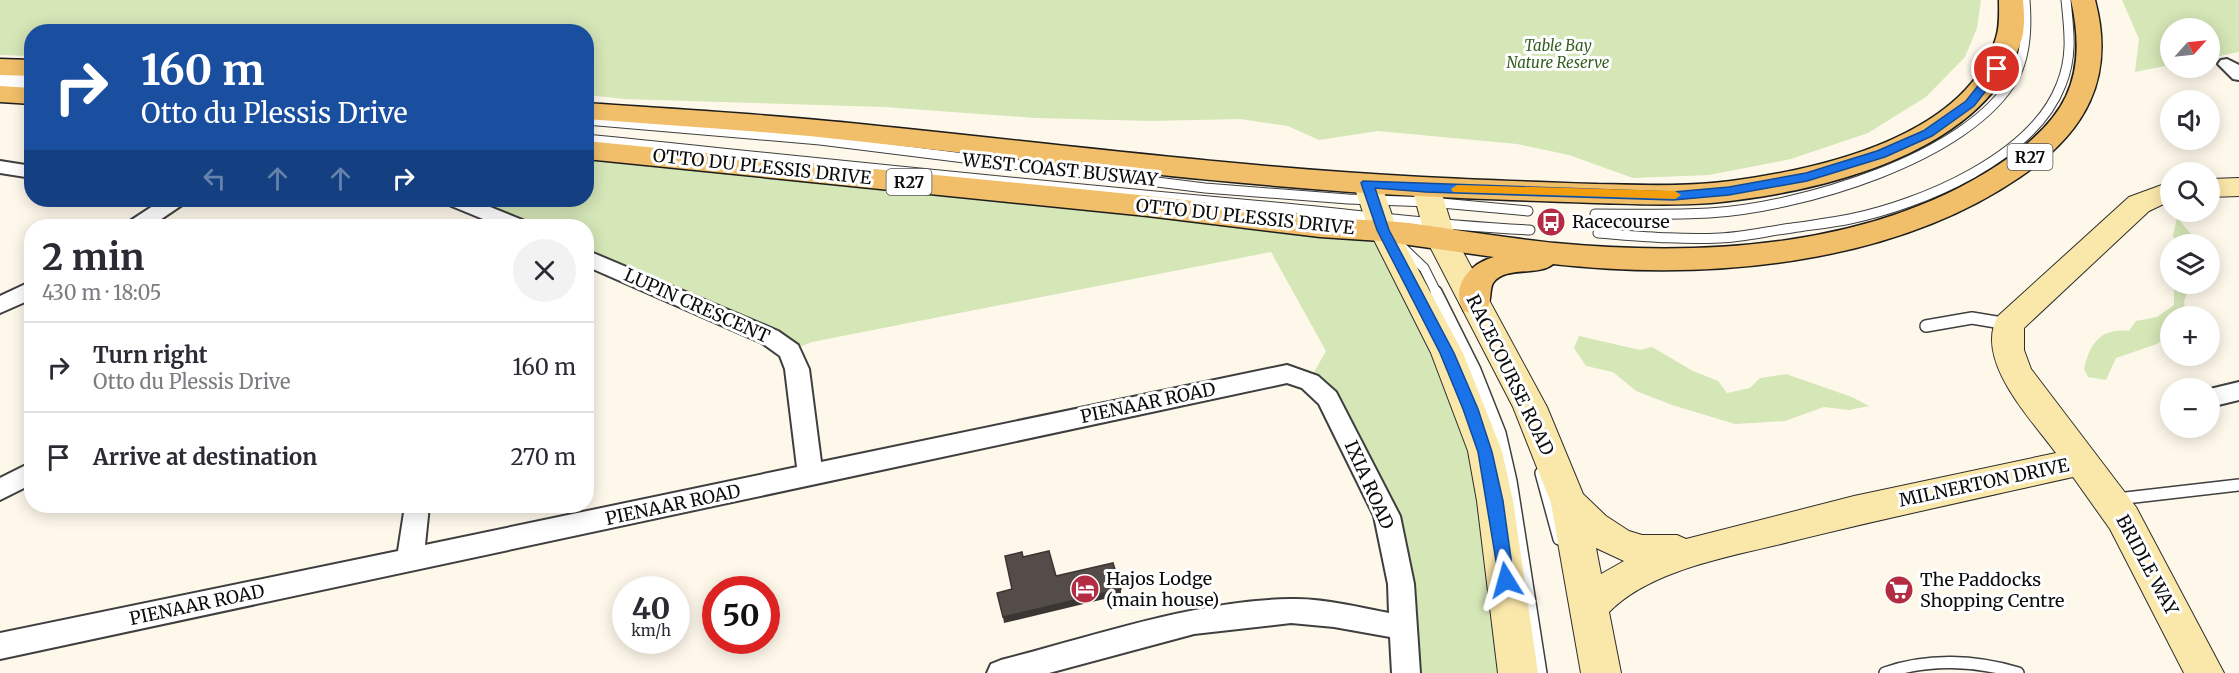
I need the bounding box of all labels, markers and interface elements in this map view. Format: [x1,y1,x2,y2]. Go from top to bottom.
north arrow [2160,18,2220,78]
map controls [2160,18,2220,438]
park label: Table Bay Nature Reserve [1506,36,1610,72]
pin [1971,43,2022,94]
text: 160 m [141,44,265,96]
icon: right [42,48,120,126]
icon: arrive [1980,52,2013,85]
button: sound [2160,90,2220,150]
text: Otto du Plessis Drive [141,96,408,130]
street label: OTTO DU PLESSIS DRIVE [652,144,873,189]
road number: R27 [2008,144,2052,170]
street label: WEST COAST BUSWAY [960,148,1159,191]
icon: left [198,162,231,195]
icon: ahead [261,162,294,195]
icon: ahead [324,162,357,195]
icon: right [387,162,420,195]
button: search [2160,162,2220,222]
road number: R27 [886,169,932,195]
street label: OTTO DU PLESSIS DRIVE [1135,194,1356,239]
bus stop icon: Racecourse [1535,206,1567,238]
place label: Racecourse [1572,210,1670,233]
button: layers [2160,234,2220,294]
text: 2 min [42,235,145,280]
button: close [513,239,576,302]
street label: LUPIN CRESCENT [621,263,774,348]
text: 430 m · 18:05 [42,280,162,305]
street label: RACECOURSE ROAD [1461,291,1559,459]
button: + [2160,306,2220,366]
text: Turn right [93,341,207,369]
icon: right [42,351,75,384]
text: 160 m [512,353,576,381]
text: Otto du Plessis Drive [93,369,291,394]
street label: PIENAAR ROAD [1078,377,1217,428]
button: − [2160,378,2220,438]
street label: IXIA ROAD [1340,437,1399,533]
icon: arrive [42,441,75,474]
text: Arrive at destination [93,443,317,471]
text: 270 m [510,443,576,471]
street label: MILNERTON DRIVE [1897,453,2072,512]
street label: PIENAAR ROAD [603,479,742,530]
street label: BRIDLE WAY [2111,511,2184,619]
position arrow [1474,548,1538,612]
place label: Hajos Lodge (main house) [1106,567,1219,611]
place label: The Paddocks Shopping Centre [1920,568,2065,612]
hotel icon: Hajos Lodge (main house) [1069,573,1101,605]
supermarket icon: The Paddocks Shopping Centre [1883,574,1915,606]
speed limit sign: 50 [702,576,780,654]
street label: PIENAAR ROAD [127,579,266,630]
text: 40 [632,589,670,627]
text: km/h [631,621,671,640]

